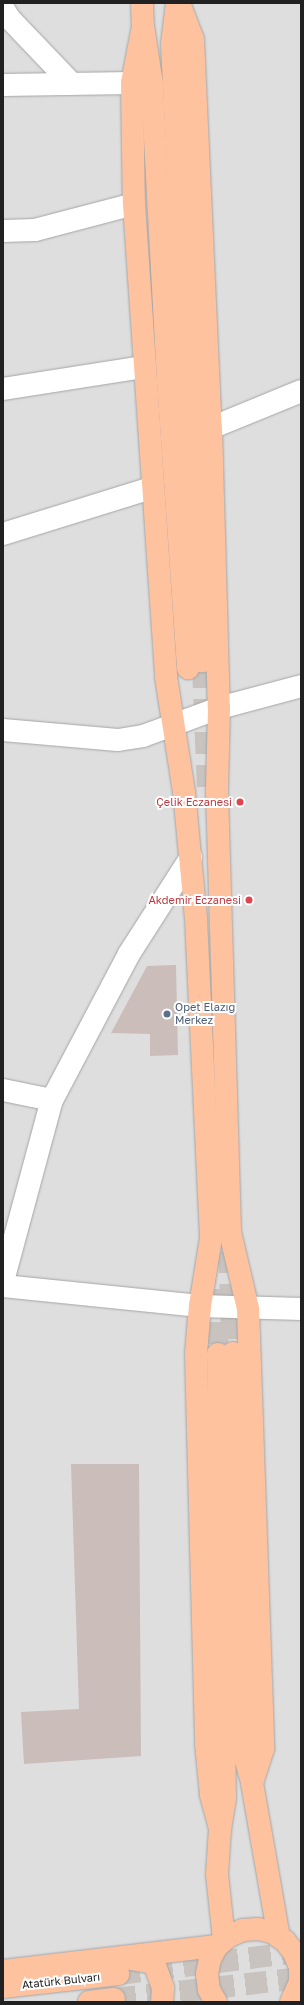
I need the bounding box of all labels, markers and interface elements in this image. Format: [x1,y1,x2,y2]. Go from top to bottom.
place label: Çelik Eczanesi [156,795,232,809]
marker: Çelik Eczanesi [235,797,245,807]
place label: Akdemir Eczanesi [148,893,241,907]
marker: Akdemir Eczanesi [244,895,254,905]
place label: Opet Elazığ Merkez [175,1001,235,1027]
marker: Opet Elazığ Merkez [162,1009,172,1019]
street label: Atatürk Bulvarı [21,1970,101,1992]

